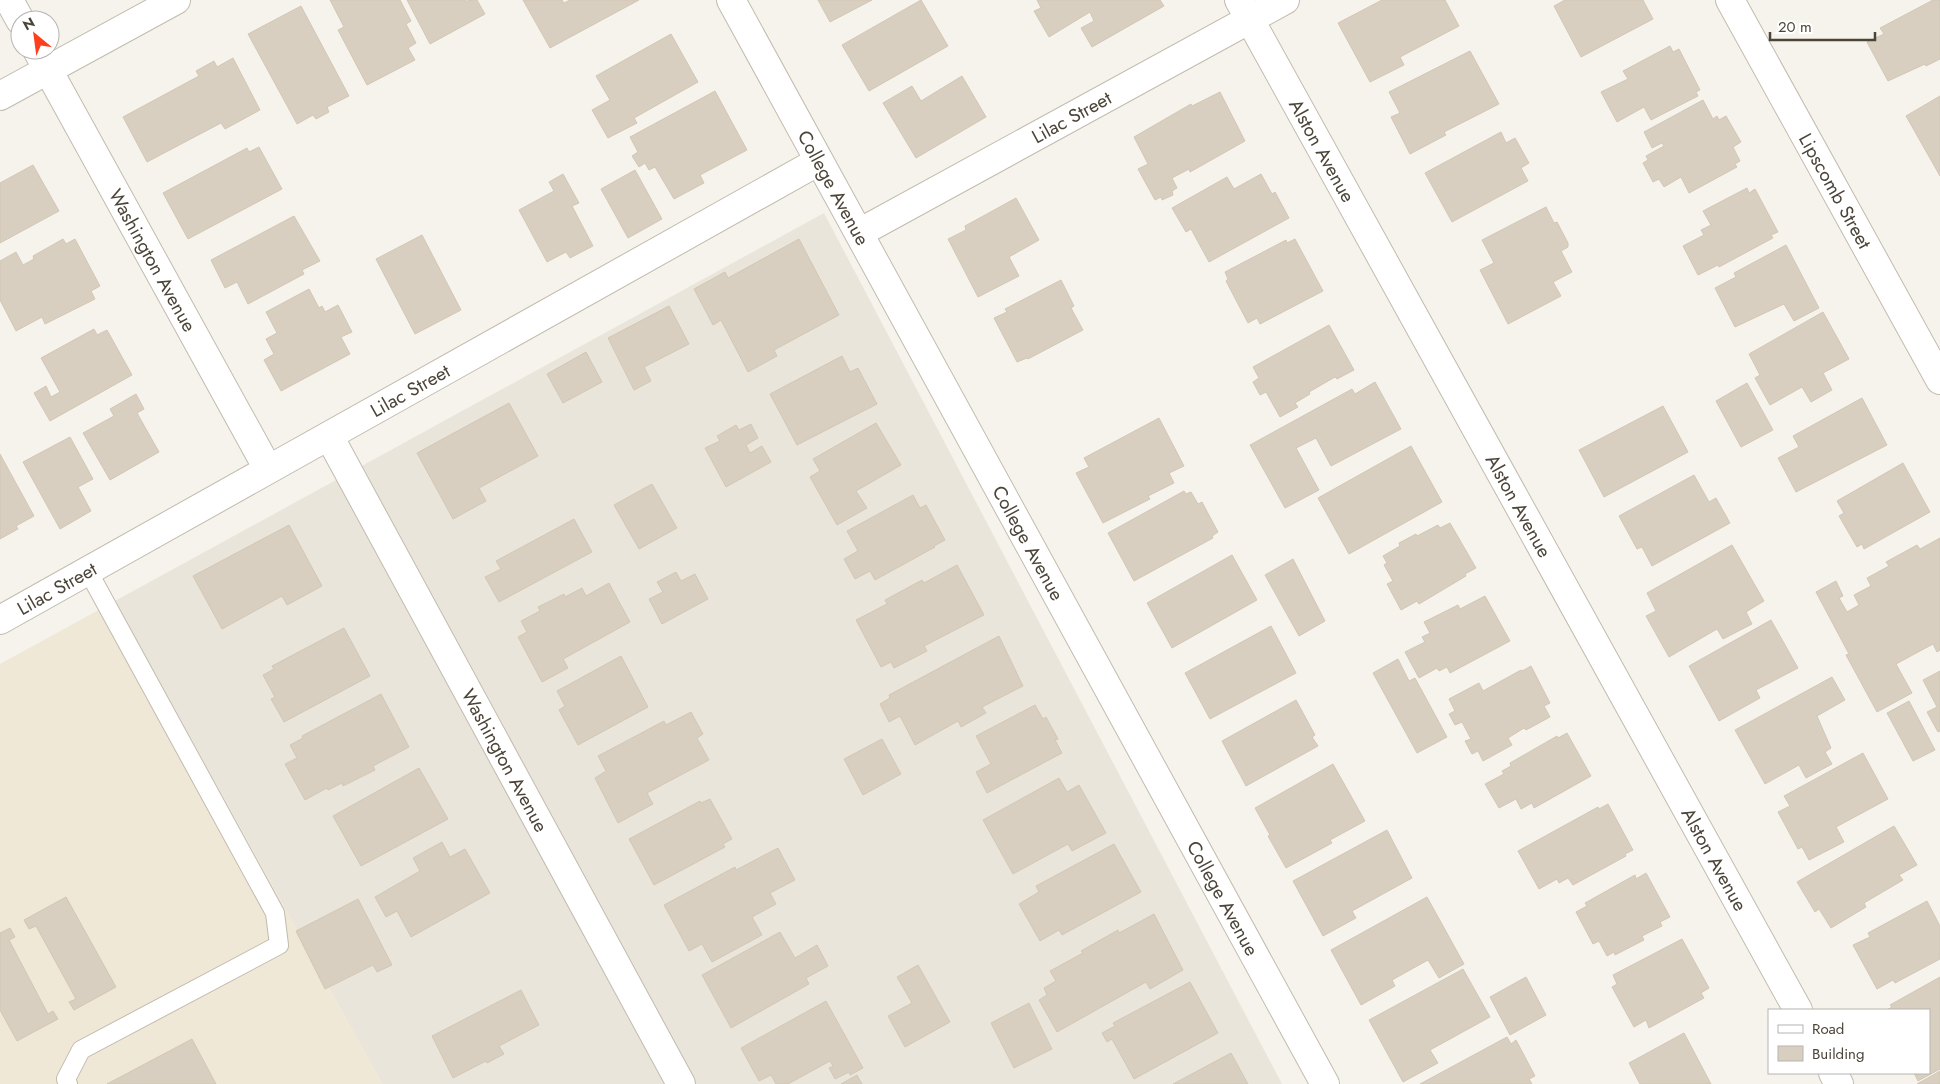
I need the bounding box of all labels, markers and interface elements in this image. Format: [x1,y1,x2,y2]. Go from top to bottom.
north arrow [10,10,60,60]
scale bar [1770,10,1875,42]
text: N [19,12,38,35]
text: 20 m [1778,16,1812,38]
street label: Lilac Street [1027,84,1116,150]
street label: Alston Avenue [1283,94,1362,207]
street label: College Avenue [791,125,876,250]
street label: Lipscomb Street [1793,128,1878,254]
street label: Washington Avenue [103,184,203,337]
street label: Lilac Street [365,357,455,423]
street label: Alston Avenue [1479,449,1559,562]
street label: College Avenue [986,480,1071,605]
street label: Lilac Street [12,555,102,621]
street label: Washington Avenue [455,684,555,837]
street label: Alston Avenue [1675,803,1754,916]
street label: College Avenue [1181,836,1266,961]
legend [1768,1009,1930,1074]
text: Road [1812,1018,1844,1040]
text: Building [1812,1043,1864,1065]

